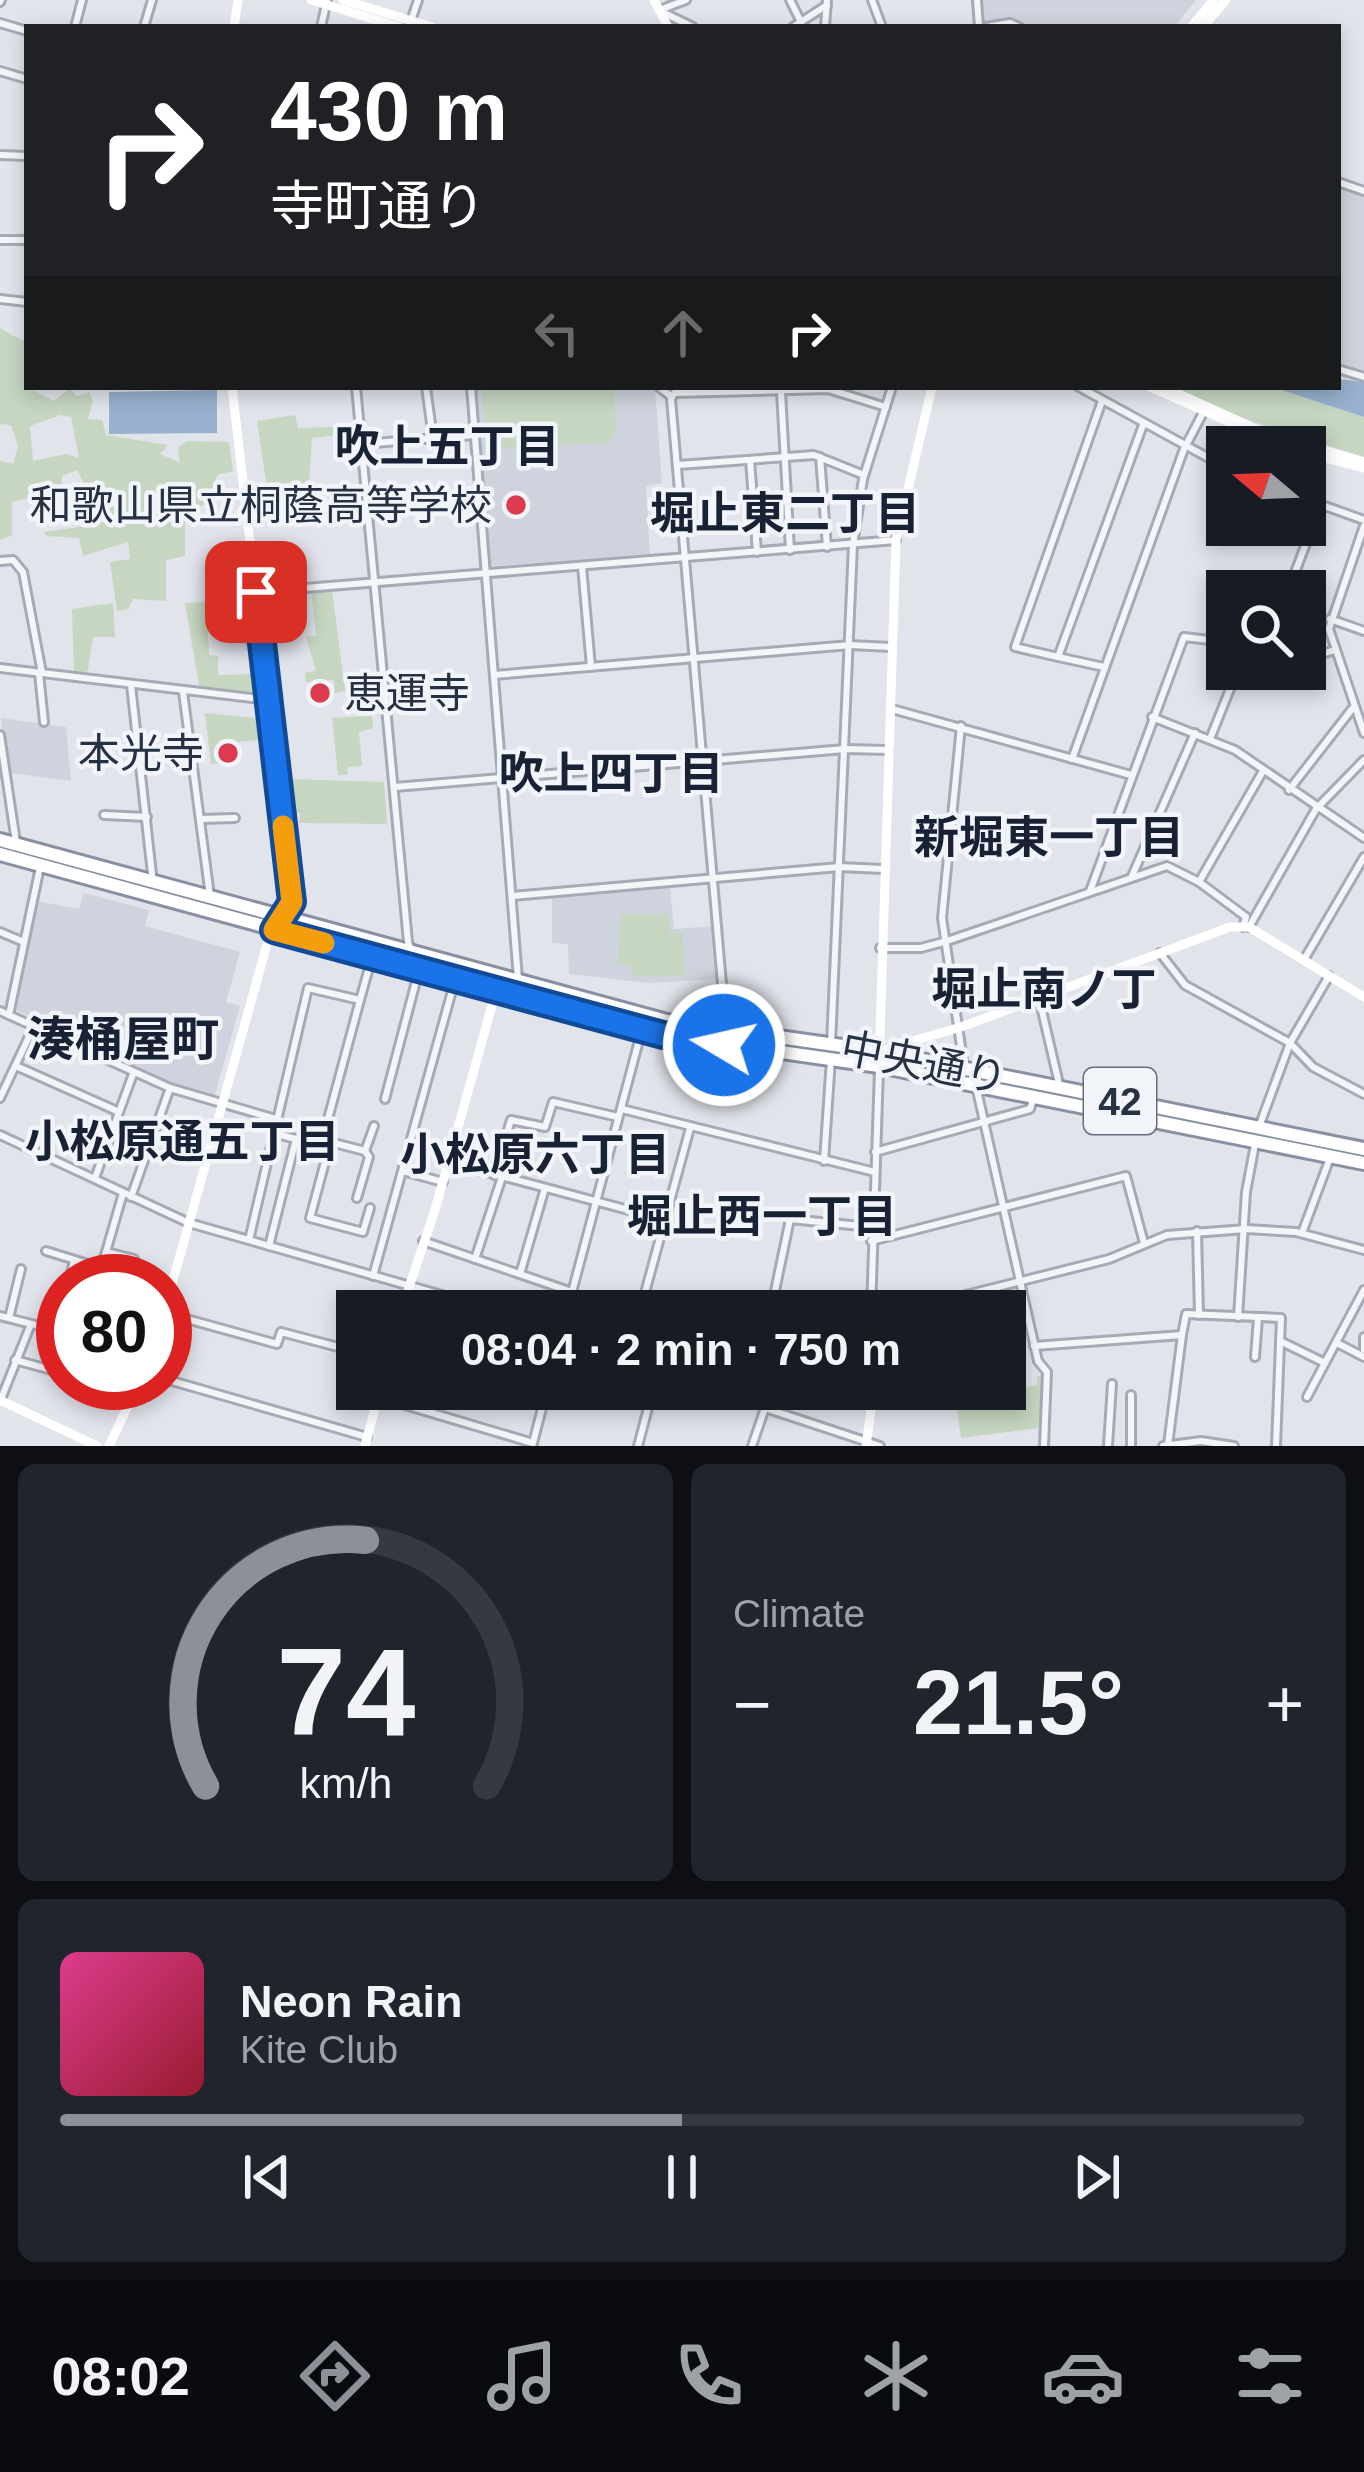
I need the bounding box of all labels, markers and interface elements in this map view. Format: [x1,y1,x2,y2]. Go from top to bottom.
text: 430 m [270,64,508,158]
icon: right [72,72,228,228]
text: 寺町通り [270,176,486,236]
icon: left [524,300,590,366]
icon: ahead [650,300,716,366]
icon: right [776,300,842,366]
district label: 吹上五丁目 [334,421,560,472]
north arrow [1206,426,1326,546]
map controls [1206,426,1326,690]
place label: 和歌山県立桐蔭高等学校 [30,482,492,529]
district label: 堀止東二丁目 [650,488,920,539]
marker: 和歌山県立桐蔭高等学校 [503,492,529,518]
pin [205,541,307,643]
icon: arrive [223,559,289,625]
button: search [1206,570,1326,690]
place label: 恵運寺 [344,670,470,717]
marker: 恵運寺 [307,680,333,706]
place label: 本光寺 [78,730,204,777]
marker: 本光寺 [215,740,241,766]
district label: 吹上四丁目 [498,748,724,799]
district label: 新堀東一丁目 [914,812,1184,863]
district label: 堀止南ノ丁 [931,964,1157,1015]
position arrow [661,982,787,1108]
district label: 湊桶屋町 [27,1013,219,1066]
street label: 中央通り [837,1024,1011,1102]
road number: 42 [1084,1068,1156,1134]
district label: 小松原通五丁目 [24,1116,340,1167]
district label: 小松原六丁目 [400,1129,670,1180]
district label: 堀止西一丁目 [627,1191,897,1242]
speed limit sign: 80 [36,1254,192,1410]
text: 08:04 · 2 min · 750 m [461,1324,901,1375]
text: Climate [733,1592,865,1635]
text: 74 [276,1622,415,1761]
text: 21.5° [913,1653,1124,1753]
text: − [733,1667,772,1741]
text: + [1265,1667,1304,1741]
text: km/h [299,1758,392,1806]
text: Neon Rain [240,1976,463,2027]
text: Kite Club [240,2028,398,2071]
icon: previous [234,2144,300,2210]
icon: pause [649,2144,715,2210]
icon: next [1064,2144,1130,2210]
icon: directions [293,2334,377,2418]
icon: music [480,2334,564,2418]
icon: phone [667,2334,751,2418]
icon: climate [854,2334,938,2418]
icon: car [1041,2334,1125,2418]
icon: filters [1228,2334,1312,2418]
text: 08:02 [52,2346,190,2406]

